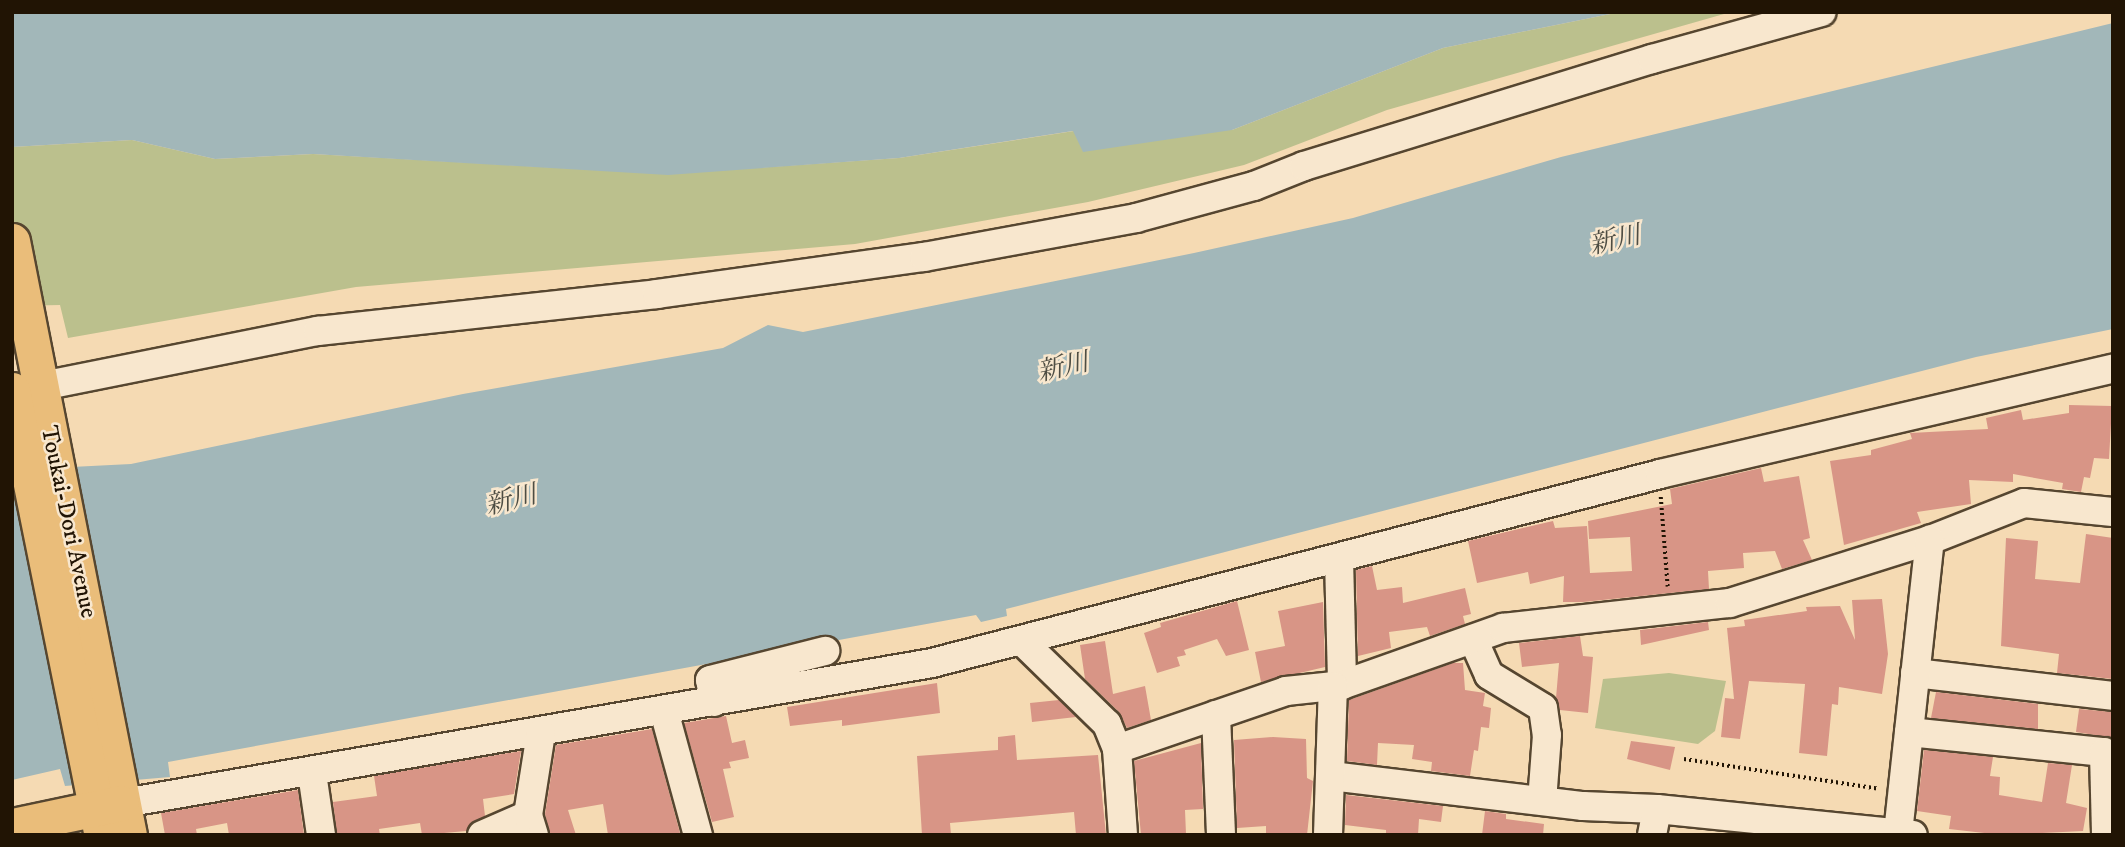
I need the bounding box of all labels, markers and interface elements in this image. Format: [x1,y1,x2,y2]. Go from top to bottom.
water label: 新川 [1586,220,1644,262]
water label: 新川 [1034,347,1092,389]
street label: Toukai-Dori Avenue [34,423,102,621]
water label: 新川 [482,480,540,522]

